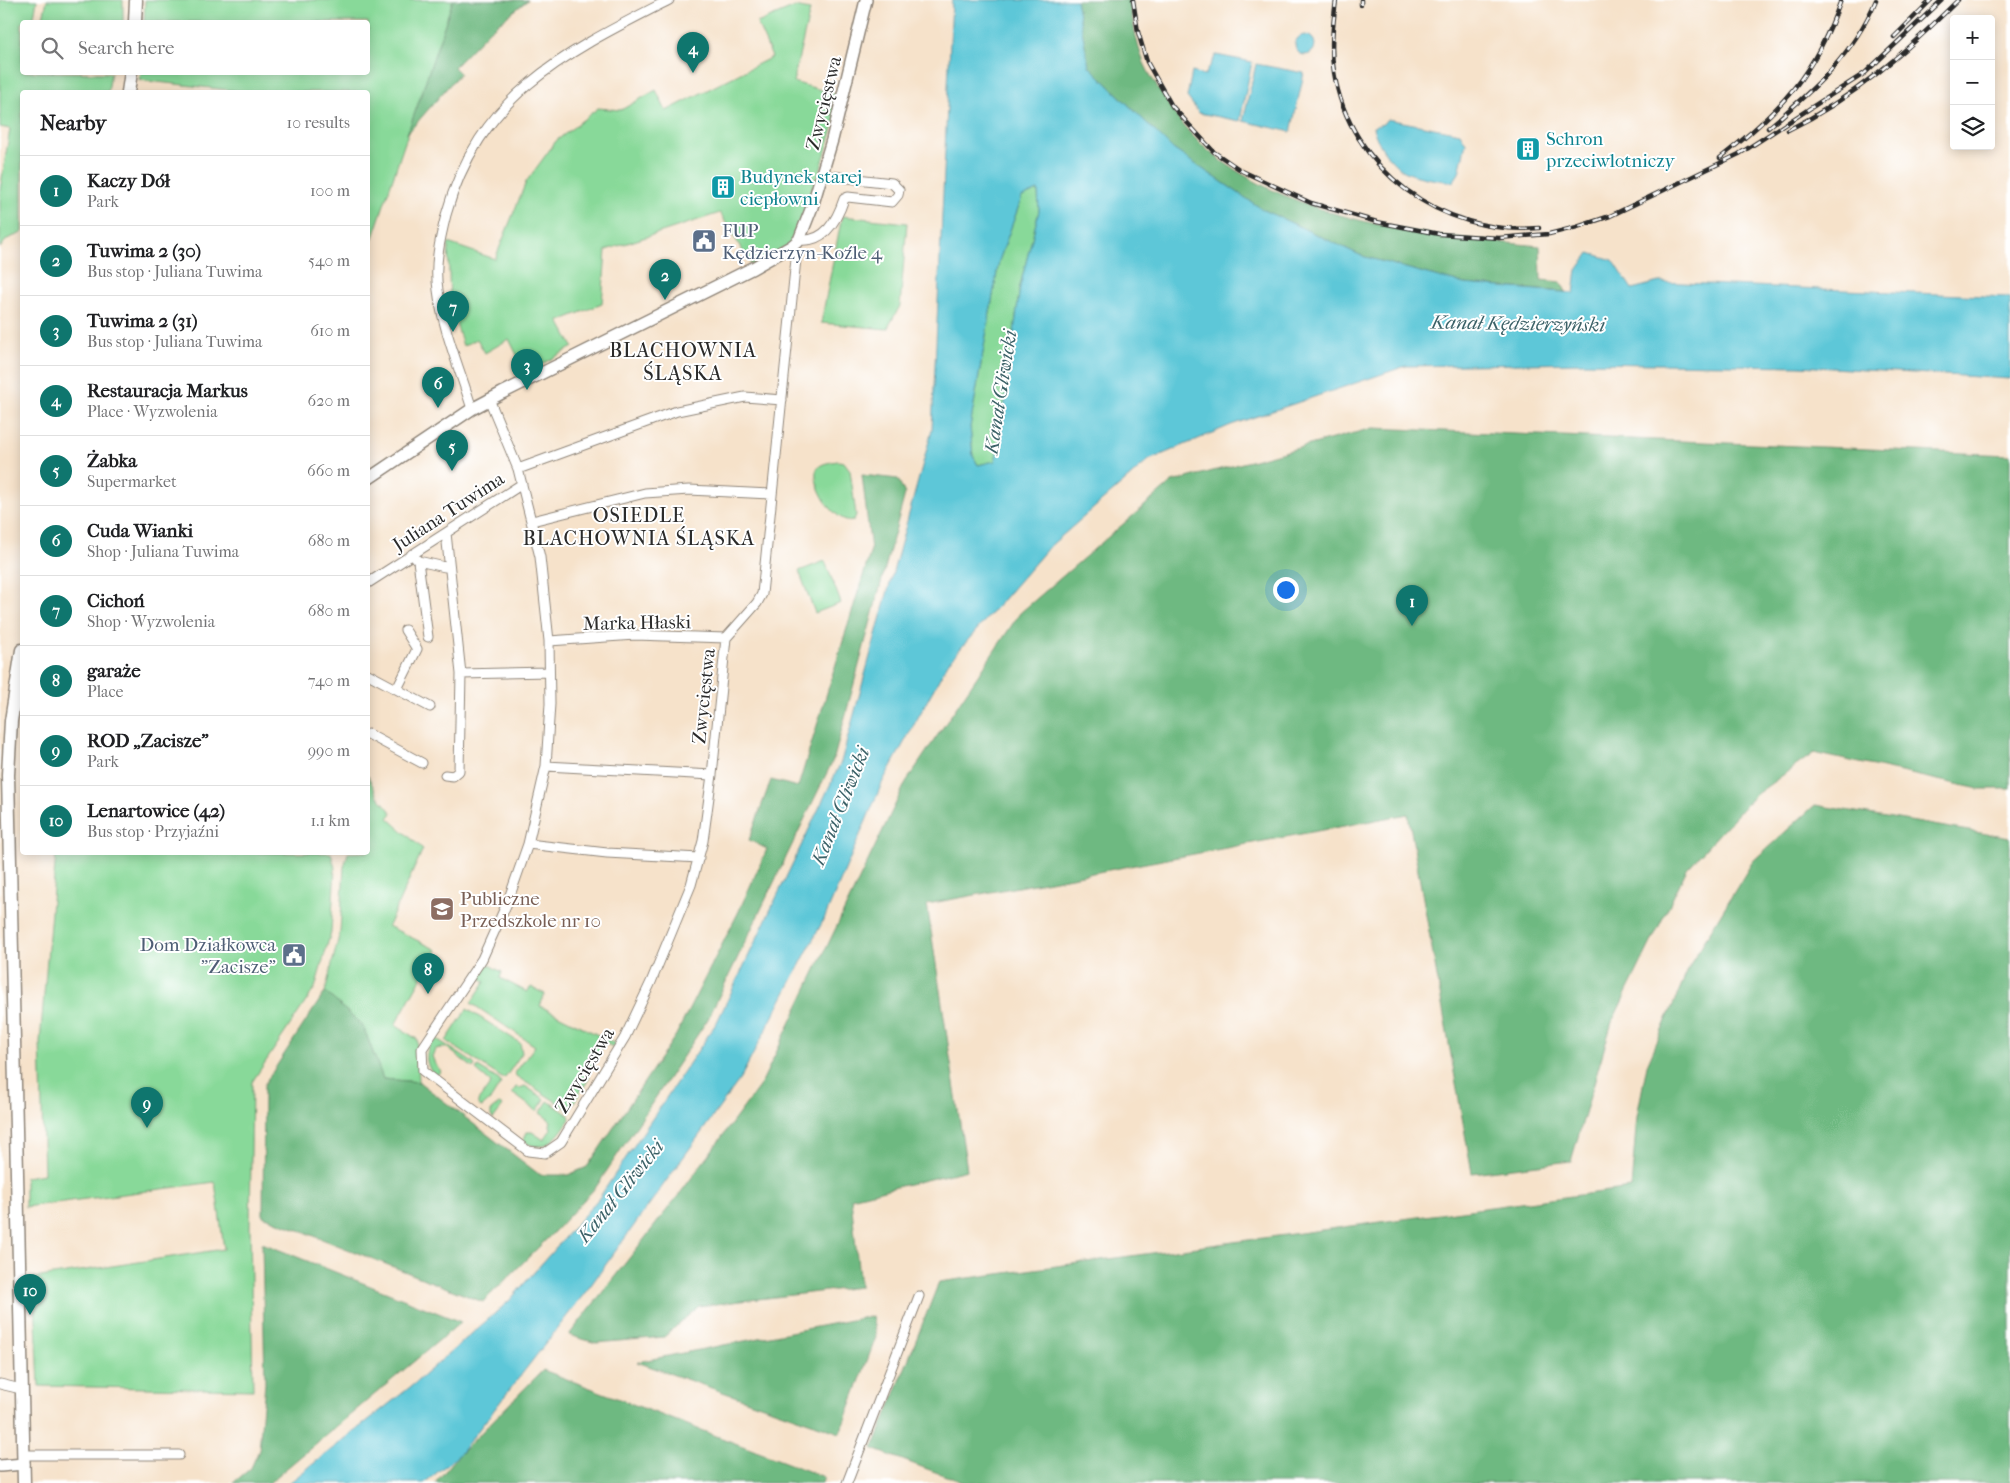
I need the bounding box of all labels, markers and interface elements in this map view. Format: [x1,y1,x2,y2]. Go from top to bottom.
map controls [1950,15,1995,150]
button: + [1950,15,1995,60]
search box [20,20,370,75]
pin: 4 [677,32,709,73]
icon: search [38,34,66,62]
text: Search here [78,37,174,59]
street label: Zwycięstwa [802,54,846,153]
button: − [1950,60,1995,105]
button: layers [1950,105,1995,150]
text: Nearby [40,111,106,135]
text: 10 results [287,113,350,132]
place label: Schron przeciwlotniczy [1545,128,1676,172]
building icon: Schron przeciwlotniczy [1515,136,1541,162]
place label: Budynek starej ciepłowni [740,166,862,210]
text: Kaczy Dół [87,170,170,192]
building icon: Budynek starej ciepłowni [710,174,736,200]
text: 1 [53,181,59,200]
text: 100 m [310,181,350,200]
text: Park [87,192,119,211]
place label: FUP Kędzierzyn-Koźle 4 [722,220,883,264]
public building icon: FUP Kędzierzyn-Koźle 4 [691,228,717,254]
text: Tuwima 2 (30) [87,240,201,262]
text: 2 [52,251,60,270]
text: 540 m [308,251,350,270]
pin: 2 [649,259,681,300]
text: Bus stop · Juliana Tuwima [87,262,263,281]
pin: 7 [437,291,469,332]
text: Tuwima 2 (31) [87,310,197,332]
water label: Kanał Kędzierzyński [1429,310,1606,337]
text: 3 [53,321,59,340]
text: 610 m [310,321,350,340]
water label: Kanał Gliwicki [979,327,1022,458]
text: Bus stop · Juliana Tuwima [87,332,263,351]
district label: BLACHOWNIA ŚLĄSKA [609,339,757,385]
pin: 3 [511,349,543,390]
pin: 6 [422,367,454,408]
text: Restauracja Markus [87,380,248,402]
text: 4 [51,391,61,410]
text: 620 m [308,391,350,410]
text: Place · Wyzwolenia [87,402,218,421]
pin: 5 [436,430,468,471]
text: Żabka [87,450,137,472]
text: 5 [53,461,59,480]
text: 660 m [307,461,350,480]
street label: Juliana Tuwima [387,468,509,557]
text: Supermarket [87,472,177,491]
district label: OSIEDLE BLACHOWNIA ŚLĄSKA [523,504,755,550]
text: Cuda Wianki [87,520,193,542]
text: 6 [52,531,60,550]
text: 680 m [308,531,350,550]
text: Shop · Juliana Tuwima [87,542,239,561]
your location [1273,577,1299,603]
pin: 1 [1396,585,1428,626]
text: Cichoń [87,590,145,612]
text: 7 [52,601,60,620]
text: 680 m [308,601,350,620]
street label: Marka Hłaski [583,611,692,635]
text: Shop · Wyzwolenia [87,612,215,631]
street label: Zwycięstwa [688,647,720,745]
text: garaże [87,660,141,682]
text: 8 [52,671,60,690]
text: 740 m [308,671,350,690]
text: Place [87,682,123,701]
text: ROD „Zacisze” [87,730,209,752]
text: 9 [52,741,60,760]
text: 990 m [308,741,350,760]
water label: Kanał Gliwicki [806,743,875,870]
text: Park [87,752,119,771]
text: Lenartowice (42) [87,800,225,822]
text: 10 [49,811,63,830]
text: 1.1 km [311,811,350,830]
text: Bus stop · Przyjaźni [87,822,219,841]
place label: Publiczne Przedszkole nr 10 [460,888,601,932]
school or university icon: Publiczne Przedszkole nr 10 [429,896,455,922]
place label: Dom Działkowca "Zacisze" [140,934,276,978]
public building icon: Dom Działkowca "Zacisze" [281,942,307,968]
pin: 8 [412,953,444,994]
street label: Zwycięstwa [551,1023,619,1117]
pin: 9 [131,1087,163,1128]
water label: Kanał Gliwicki [571,1134,670,1249]
pin: 10 [14,1274,46,1315]

